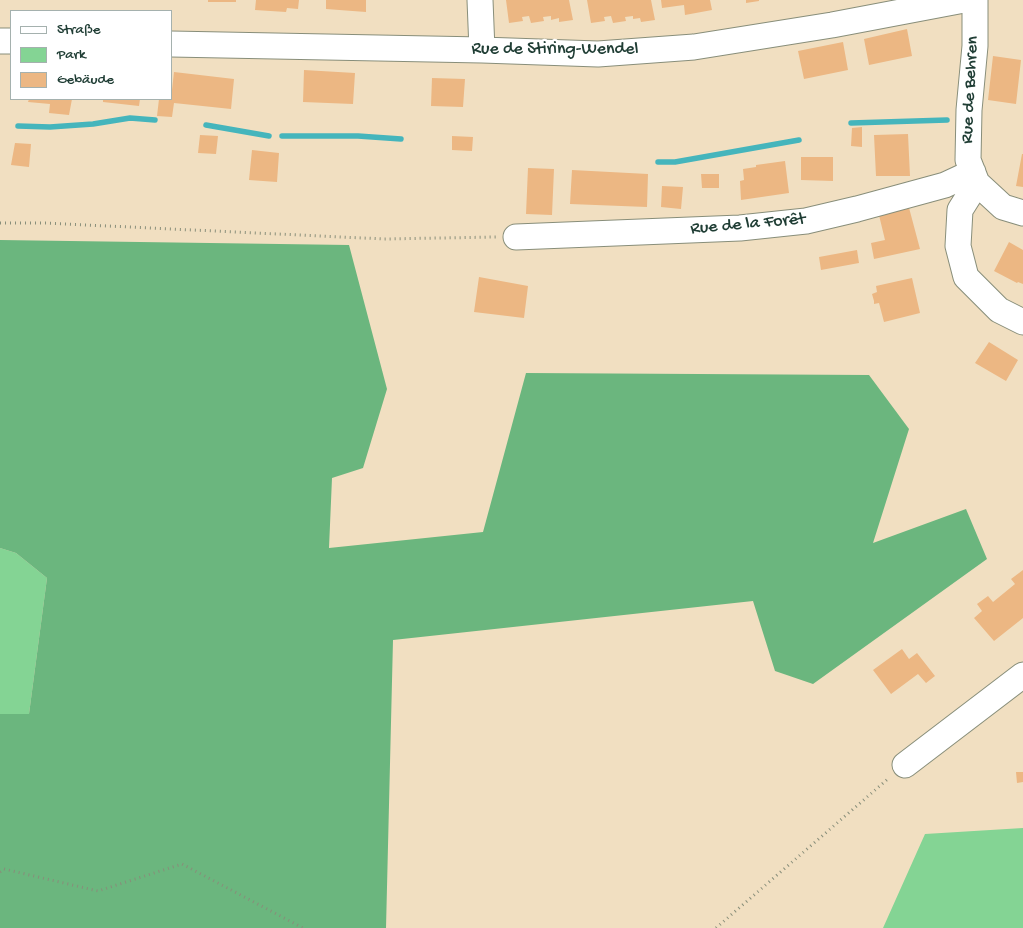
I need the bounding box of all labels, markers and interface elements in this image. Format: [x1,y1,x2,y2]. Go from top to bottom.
legend [10,10,172,100]
text: Straße [57,21,101,39]
street label: Rue de Behren [957,36,985,144]
street label: Rue de Stiring-Wendel [472,39,638,61]
text: Park [57,46,86,64]
text: Gebäude [57,71,114,89]
street label: Rue de la Forêt [690,209,806,241]

